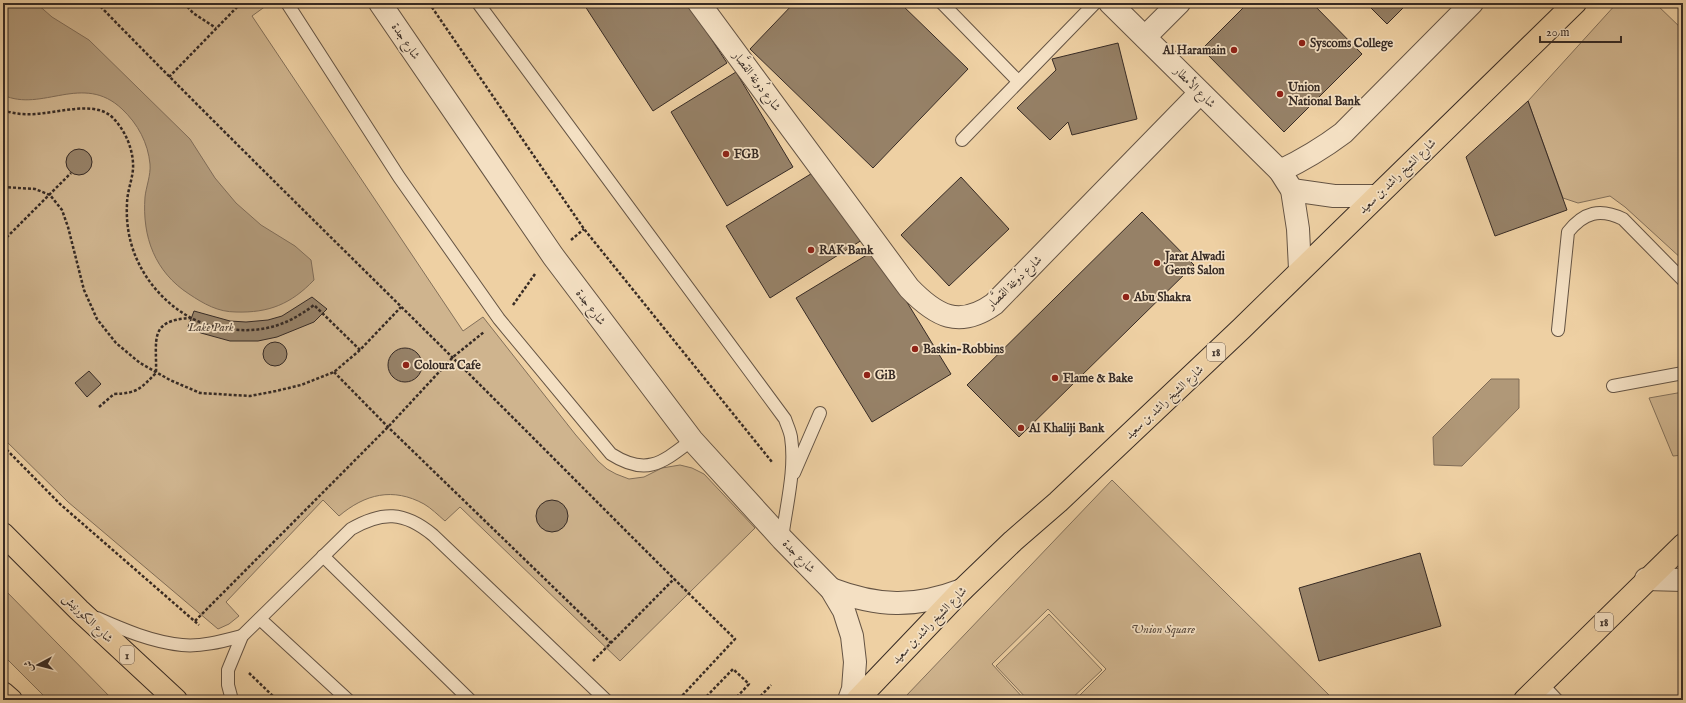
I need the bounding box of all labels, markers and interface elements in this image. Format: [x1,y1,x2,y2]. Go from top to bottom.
scale bar [1540,18,1621,44]
street label: شارع جدة [385,20,423,64]
text: 20 m [1546,25,1569,40]
place label: Syscoms College [1310,36,1393,52]
marker: Syscoms College [1297,38,1307,48]
place label: Al Haramain [1162,43,1227,58]
street label: شارع دُوغة القصَّار [726,45,787,116]
marker: Al Haramain [1229,45,1239,55]
street label: شارع الأمطار [1168,61,1220,113]
place label: Union National Bank [1287,80,1361,109]
marker: Union National Bank [1275,89,1285,99]
street label: شارع الشيخ راشد بن سعيد [1355,135,1441,219]
place label: FGB [734,147,759,162]
marker: FGB [721,149,731,159]
place label: RAK Bank [819,243,874,258]
marker: RAK Bank [806,245,816,255]
place label: Jarat Alwadi Gents Salon [1163,249,1226,278]
street label: شارع دُوغة القصَّار [980,250,1047,315]
marker: Jarat Alwadi Gents Salon [1152,258,1162,268]
street label: شارع جدة [570,286,609,330]
place label: Abu Shakra [1133,290,1192,305]
marker: Abu Shakra [1121,292,1131,302]
park label: Lake Park [187,320,234,335]
place label: Baskin-Robbins [923,342,1005,357]
road number: 18 [1207,343,1225,361]
marker: Baskin-Robbins [910,344,920,354]
place label: Coloura Cafe [414,358,481,373]
marker: Coloura Cafe [401,360,411,370]
street label: شارع الشيخ راشد بن سعيد [1122,362,1209,445]
place label: GiB [875,368,896,383]
marker: GiB [862,370,872,380]
place label: Flame & Bake [1063,371,1134,386]
marker: Flame & Bake [1050,373,1060,383]
place label: Al Khaliji Bank [1028,421,1105,437]
marker: Al Khaliji Bank [1016,423,1026,433]
street label: شارع جدة [777,536,818,578]
street label: شارع الشيخ راشد بن سعيد [889,583,972,669]
street label: شارع الكورنيش [57,591,116,648]
road number: 18 [1595,613,1613,631]
park label: Union Square [1131,622,1195,637]
north arrow [18,645,58,685]
road number: 1 [120,646,134,664]
text: ش [21,660,37,672]

